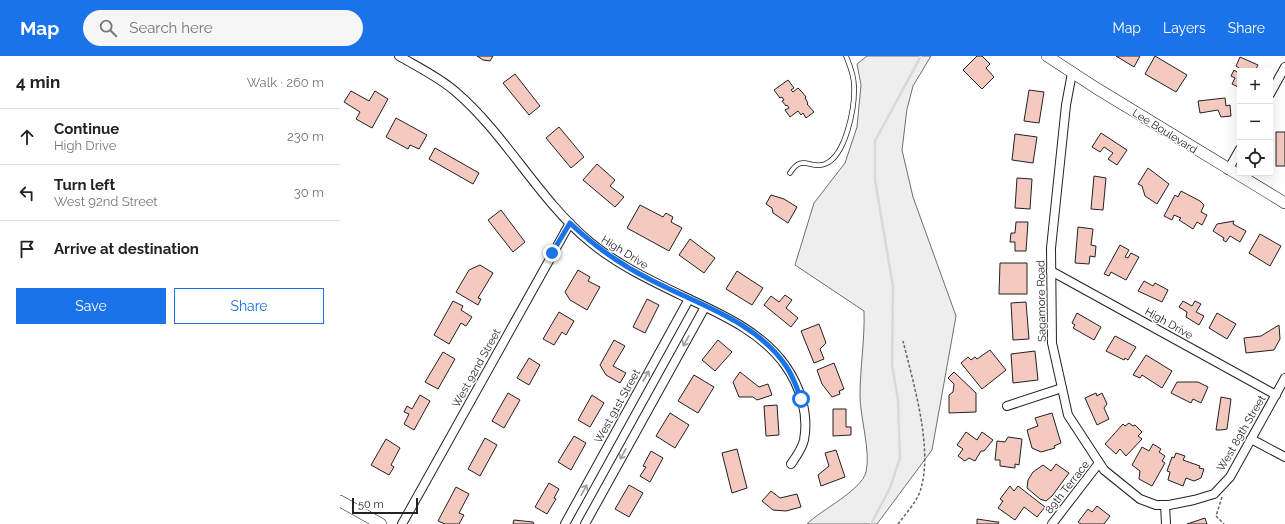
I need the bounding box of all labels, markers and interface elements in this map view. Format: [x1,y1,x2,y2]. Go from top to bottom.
search box [83,10,363,46]
text: Map [20,17,59,39]
icon: search [97,17,119,39]
text: Search here [129,19,213,37]
text: Map [1113,20,1141,36]
text: Layers [1163,20,1206,36]
text: Share [1228,20,1265,36]
map controls [1237,68,1273,176]
button: + [1237,68,1273,104]
text: 4 min [16,72,60,92]
text: Walk · 260 m [247,75,324,90]
button: − [1237,104,1273,140]
street label: Lee Boulevard [1130,106,1200,157]
text: Continue [54,120,119,138]
icon: ahead [16,126,38,148]
text: 230 m [287,129,324,144]
text: High Drive [54,138,116,153]
button: locate [1237,140,1273,176]
text: Turn left [54,176,115,194]
icon: left [16,182,38,204]
text: 30 m [294,185,324,200]
text: West 92nd Street [54,194,158,209]
street label: High Drive [599,233,651,272]
icon: arrive [16,238,38,260]
text: Arrive at destination [54,240,199,258]
route end [543,244,561,262]
street label: Sagamore Road [1034,260,1049,342]
button: Save [16,288,166,324]
button: Share [174,288,324,324]
street label: High Drive [1143,305,1195,342]
street label: West 92nd Street [449,326,504,410]
one-way arrow [682,335,690,347]
street label: West 91st Street [592,367,643,445]
one-way arrow [643,370,651,382]
route start [792,390,810,408]
street label: West 89th Street [1214,393,1269,473]
one-way arrow [619,448,627,460]
street label: 89th Terrace [1043,458,1092,516]
one-way arrow [581,484,588,496]
scale bar [352,496,418,515]
text: 50 m [358,498,384,511]

